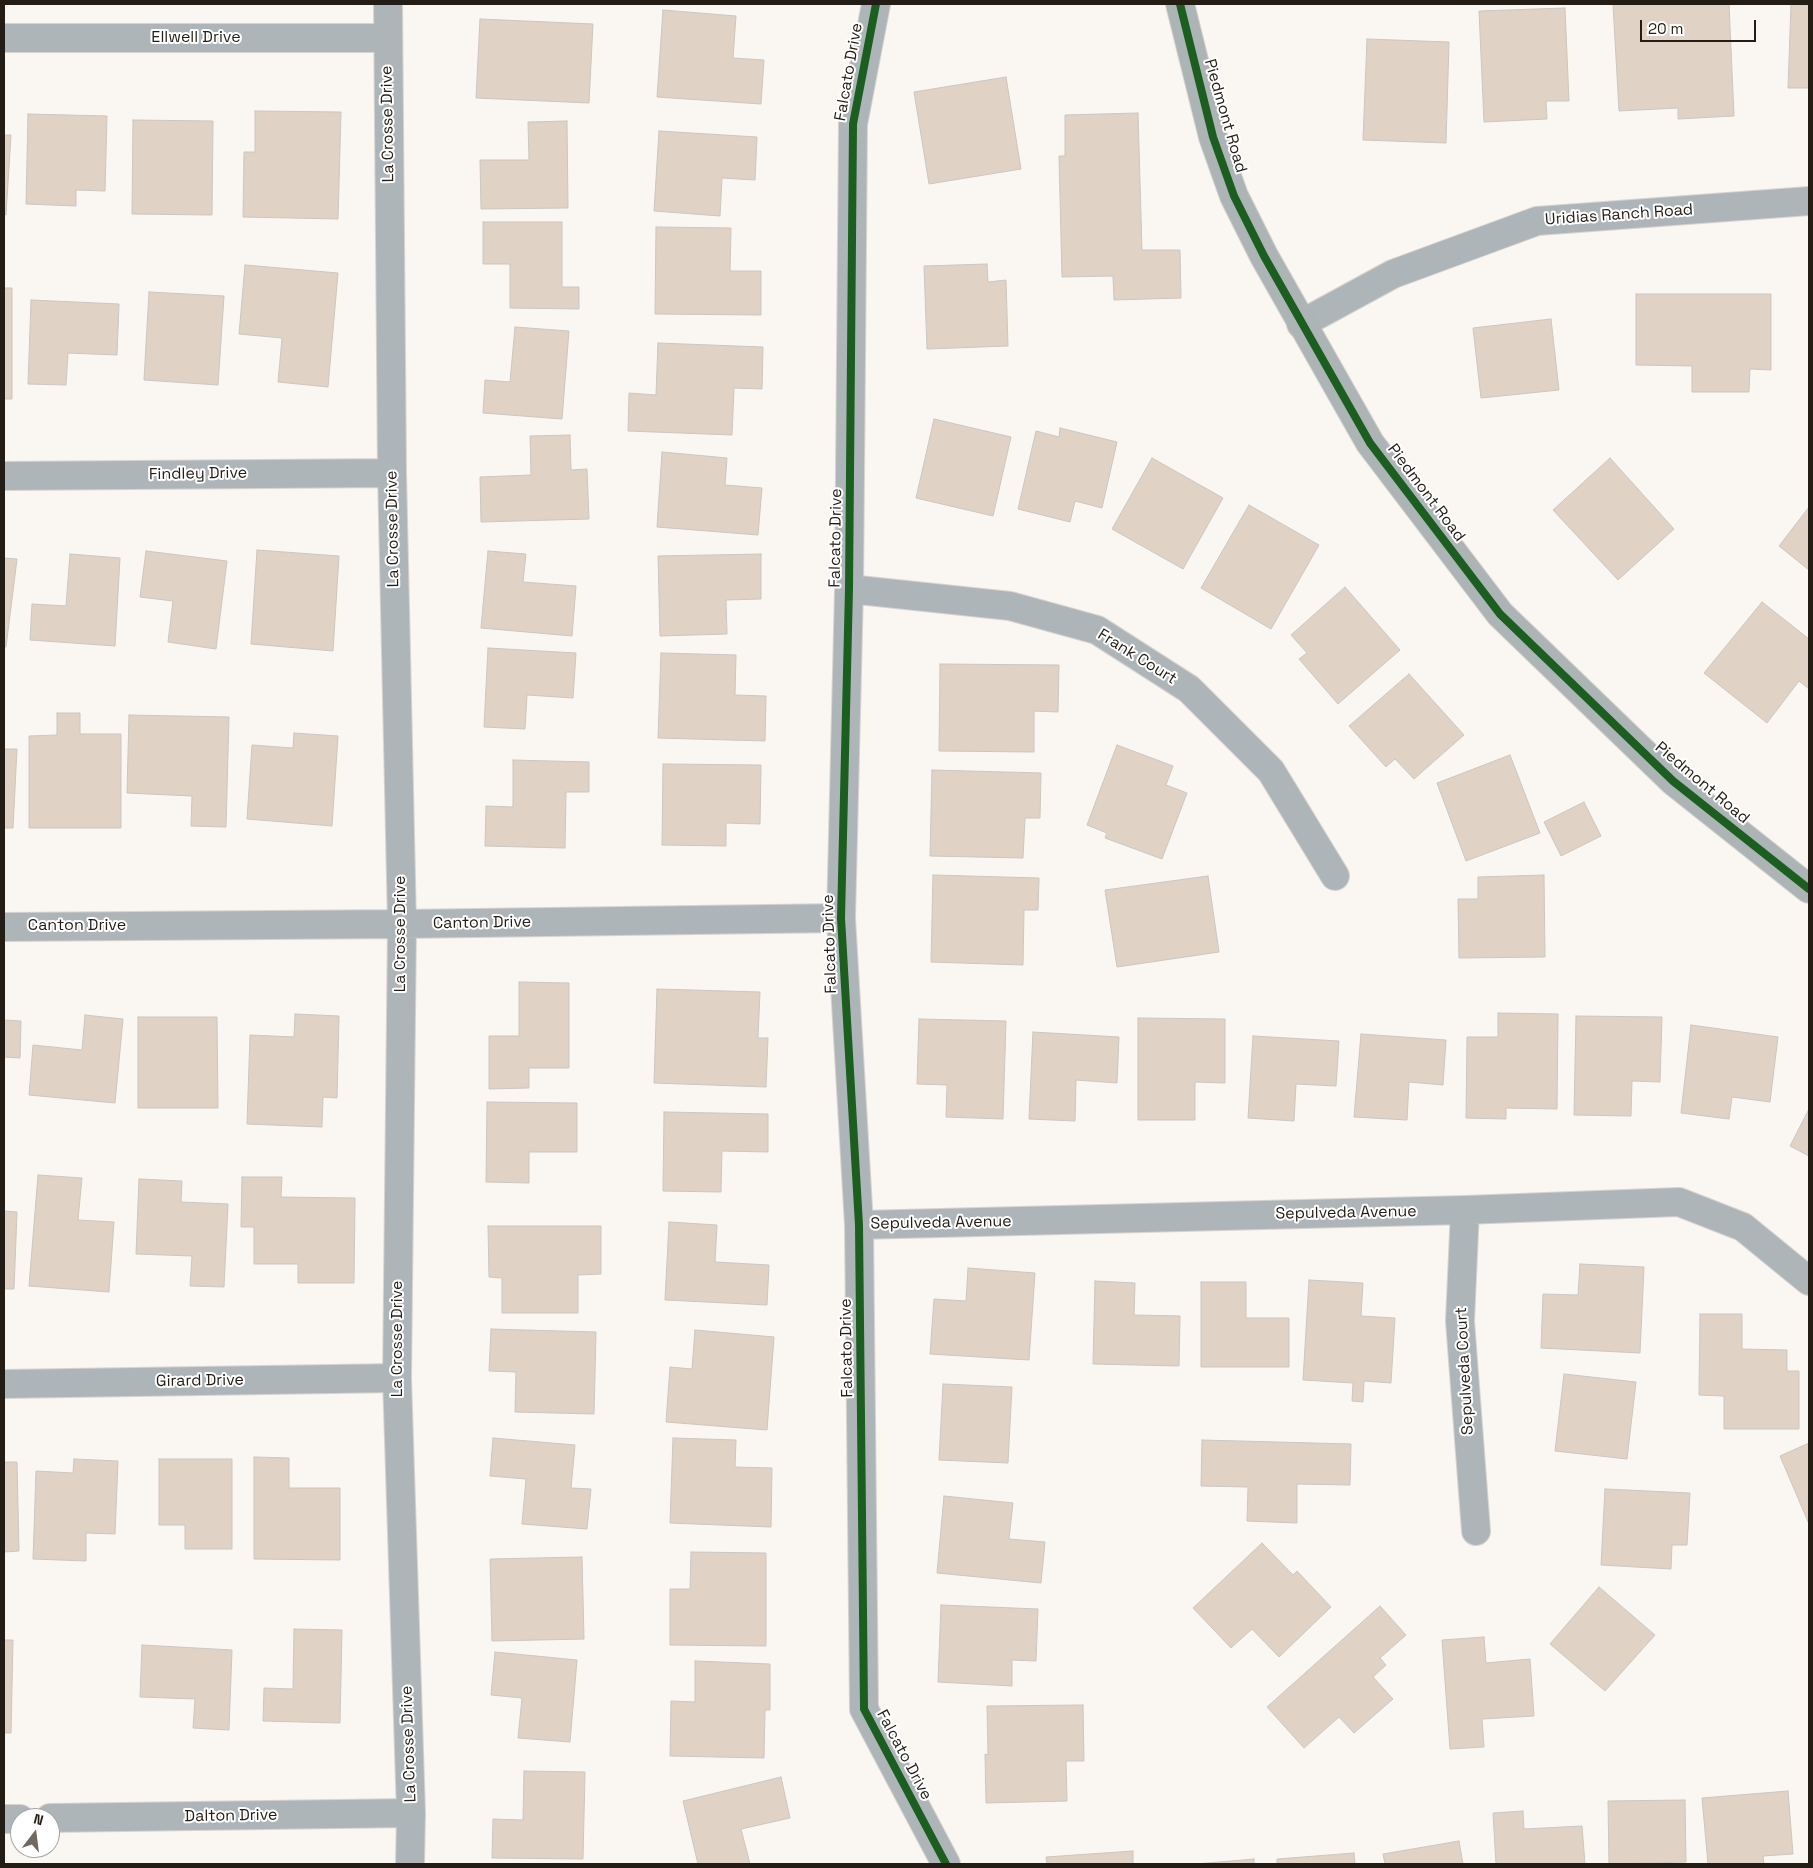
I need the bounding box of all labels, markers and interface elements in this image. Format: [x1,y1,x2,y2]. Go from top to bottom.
scale bar [1643,10,1759,42]
text: 20 m [1648,19,1683,38]
street label: Falcato Drive [831,21,867,123]
street label: Ellwell Drive [151,28,241,48]
street label: Piedmont Road [1200,57,1250,175]
street label: La Crosse Drive [377,65,399,183]
street label: Uridias Ranch Road [1544,200,1694,230]
street label: Piedmont Road [1383,440,1469,546]
street label: Findley Drive [149,464,247,484]
street label: La Crosse Drive [382,470,404,588]
street label: Falcato Drive [826,488,846,588]
street label: Frank Court [1094,625,1180,689]
street label: Piedmont Road [1651,738,1753,828]
street label: La Crosse Drive [391,876,411,992]
street label: Falcato Drive [819,894,841,994]
street label: Canton Drive [433,913,531,933]
street label: Canton Drive [28,916,126,936]
street label: Sepulveda Avenue [1275,1202,1417,1224]
street label: Sepulveda Avenue [870,1212,1012,1234]
street label: La Crosse Drive [388,1281,408,1397]
street label: Falcato Drive [837,1298,857,1398]
street label: Sepulveda Court [1452,1307,1478,1435]
street label: Girard Drive [156,1371,244,1391]
street label: La Crosse Drive [397,1685,421,1803]
street label: Falcato Drive [872,1707,936,1803]
street label: Dalton Drive [184,1806,278,1826]
north arrow [10,1808,60,1858]
text: N [32,1810,45,1829]

